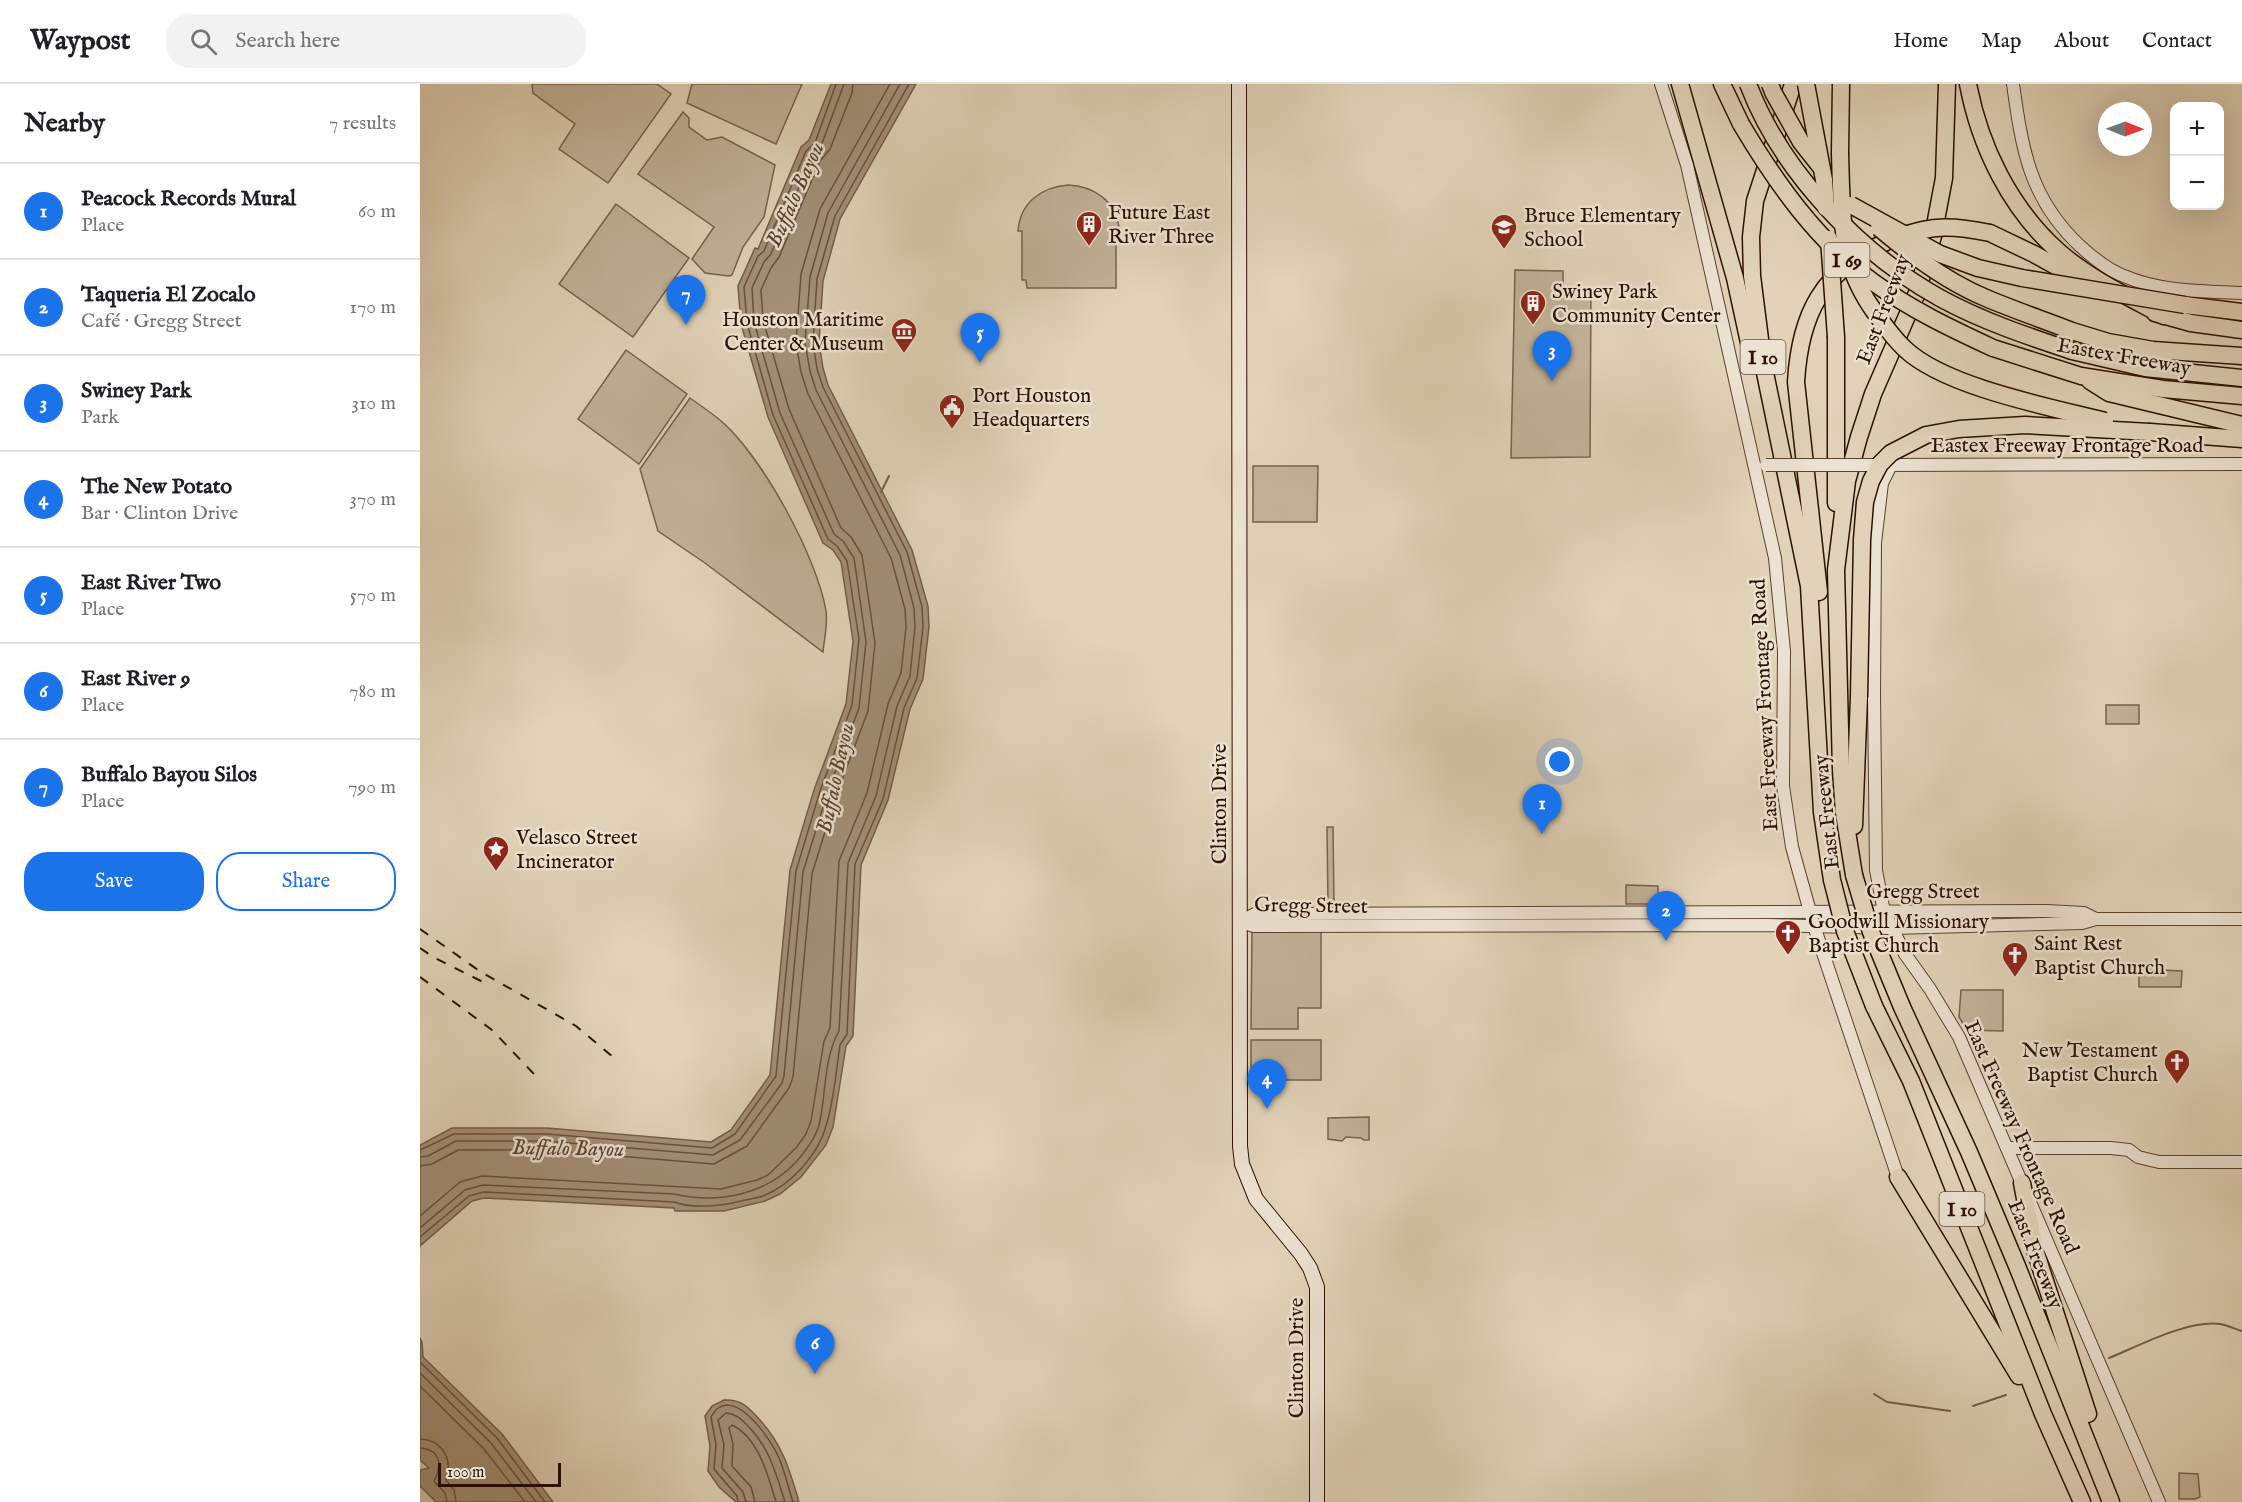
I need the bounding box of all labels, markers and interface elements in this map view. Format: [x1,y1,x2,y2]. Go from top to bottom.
search box [166,14,586,68]
text: Waypost [30,24,130,59]
icon: search [187,25,220,58]
text: Search here [235,27,340,55]
text: Home [1893,28,1948,55]
text: Map [1981,28,2021,55]
text: About [2054,28,2109,55]
text: Contact [2142,28,2212,55]
north arrow [2098,102,2152,156]
map controls [2170,102,2224,210]
button: + [2170,102,2224,156]
text: Nearby [24,107,105,140]
text: 7 results [329,111,396,136]
water label: Buffalo Bayou [760,138,831,252]
button: − [2170,156,2224,210]
text: Peacock Records Mural [81,185,296,213]
text: 1 [40,199,47,224]
text: 60 m [358,199,396,224]
place label: Future East River Three [1108,200,1214,251]
place label: Bruce Elementary School [1524,203,1681,254]
building icon: Future East River Three [1074,209,1104,247]
school or university icon: Bruce Elementary School [1489,212,1519,250]
text: Place [81,213,124,238]
road number: I 69 [1824,243,1870,277]
street label: East Freeway [1851,250,1918,368]
pin: 7 [666,276,706,325]
place label: Swiney Park Community Center [1552,279,1721,330]
text: Taqueria El Zocalo [81,281,256,309]
building icon: Swiney Park Community Center [1518,288,1548,326]
text: 2 [39,295,48,320]
text: 170 m [350,295,396,320]
place label: Houston Maritime Center & Museum [722,307,884,358]
text: Café · Gregg Street [81,309,242,334]
pin: 5 [960,314,1000,363]
museum icon: Houston Maritime Center & Museum [889,316,919,354]
pin: 3 [1532,332,1572,381]
street label: Eastex Freeway [2055,332,2194,383]
road number: I 10 [1740,340,1786,374]
text: Swiney Park [81,377,192,405]
place label: Port Houston Headquarters [972,383,1091,434]
text: 3 [40,391,47,416]
text: 310 m [352,391,396,416]
public building icon: Port Houston Headquarters [937,392,967,430]
text: Park [81,405,119,430]
street label: Eastex Freeway Frontage Road [1931,433,2204,460]
text: The New Potato [81,473,232,501]
text: 4 [39,487,48,512]
text: 370 m [350,487,396,512]
text: Bar · Clinton Drive [81,501,238,526]
text: East River Two [81,569,221,597]
street label: East Freeway Frontage Road [1745,577,1786,832]
text: 5 [40,583,47,608]
text: 570 m [350,583,396,608]
text: Place [81,597,124,622]
text: East River 9 [81,665,190,693]
text: 6 [39,679,48,704]
text: 780 m [349,679,396,704]
text: Place [81,693,124,718]
water label: Buffalo Bayou [811,721,861,836]
street label: Clinton Drive [1207,743,1234,864]
your location [1545,747,1574,776]
street label: East Freeway [1808,752,1847,871]
text: Buffalo Bayou Silos [81,761,257,789]
text: 7 [39,775,48,800]
text: 790 m [348,775,396,800]
pin: 1 [1522,784,1562,834]
text: Place [81,789,124,814]
place label: Velasco Street Incinerator [515,825,638,876]
place icon: Velasco Street Incinerator [481,834,511,872]
button: Save [24,852,204,911]
button: Share [216,852,396,911]
street label: Gregg Street [1866,879,1980,906]
street label: Gregg Street [1254,892,1368,921]
pin: 2 [1646,892,1686,941]
place label: Goodwill Missionary Baptist Church [1808,909,1990,960]
church icon: Goodwill Missionary Baptist Church [1773,918,1803,956]
place label: Saint Rest Baptist Church [2034,931,2165,982]
church icon: Saint Rest Baptist Church [2000,940,2030,978]
street label: East Freeway Frontage Road [1959,1016,2085,1258]
place label: New Testament Baptist Church [2021,1038,2158,1089]
church icon: New Testament Baptist Church [2162,1047,2192,1085]
pin: 4 [1248,1060,1286,1109]
water label: Buffalo Bayou [512,1134,624,1164]
road number: I 10 [1940,1192,1984,1226]
street label: East Freeway [2003,1196,2069,1312]
street label: Clinton Drive [1284,1297,1311,1418]
pin: 6 [796,1324,834,1374]
scale bar [438,1460,561,1488]
text: 100 m [447,1463,484,1483]

